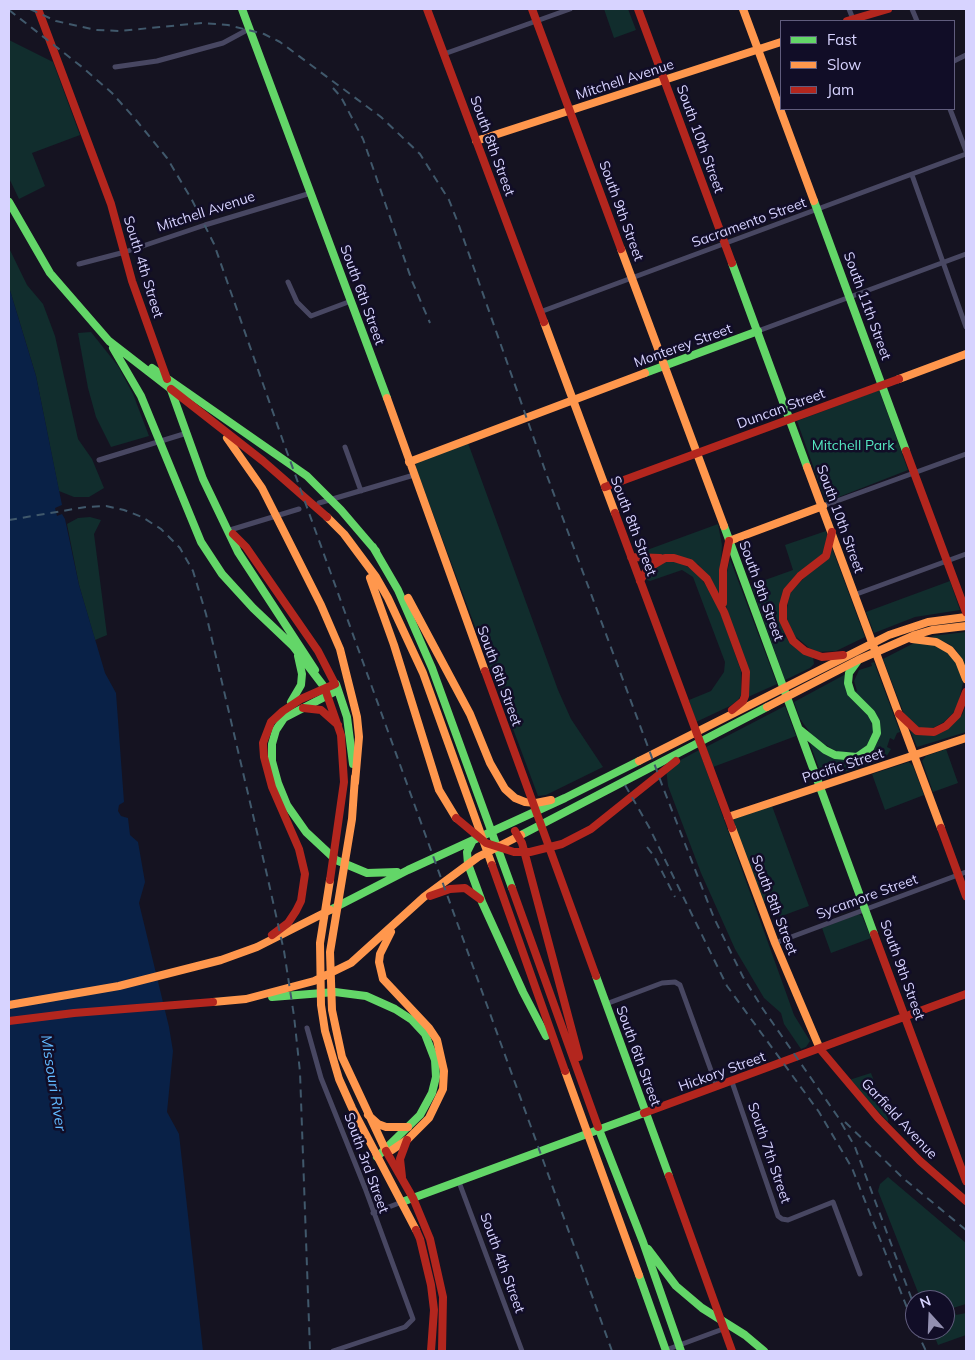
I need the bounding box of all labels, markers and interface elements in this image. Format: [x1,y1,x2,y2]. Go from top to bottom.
legend [780,20,955,110]
text: Fast [827,30,857,49]
text: Slow [827,55,861,74]
street label: Mitchell Avenue [574,56,676,104]
text: Jam [827,80,854,99]
street label: South 10th Street [673,83,727,195]
street label: South 8th Street [466,94,518,198]
street label: South 9th Street [595,159,647,263]
street label: Mitchell Avenue [155,188,257,236]
street label: Sacramento Street [689,194,809,252]
street label: South 4th Street [120,214,166,320]
street label: South 6th Street [336,243,388,347]
street label: South 11th Street [840,250,894,362]
street label: Monterey Street [632,320,734,372]
street label: Duncan Street [735,385,827,433]
park label: Mitchell Park [812,438,894,454]
street label: South 10th Street [813,463,867,575]
street label: South 8th Street [606,474,660,578]
street label: South 9th Street [735,539,787,643]
street label: South 6th Street [473,624,525,728]
street label: Pacific Street [800,745,886,787]
street label: South 8th Street [747,853,801,957]
street label: Sycamore Street [814,871,920,923]
street label: South 9th Street [876,918,928,1022]
street label: South 6th Street [612,1004,664,1108]
water label: Missouri River [37,1034,69,1132]
street label: Hickory Street [676,1048,768,1096]
street label: Garfield Avenue [857,1075,941,1163]
street label: South 7th Street [744,1100,794,1206]
street label: South 3rd Street [340,1110,392,1216]
street label: South 4th Street [476,1211,528,1315]
north arrow [905,1290,955,1340]
text: N [917,1292,933,1312]

